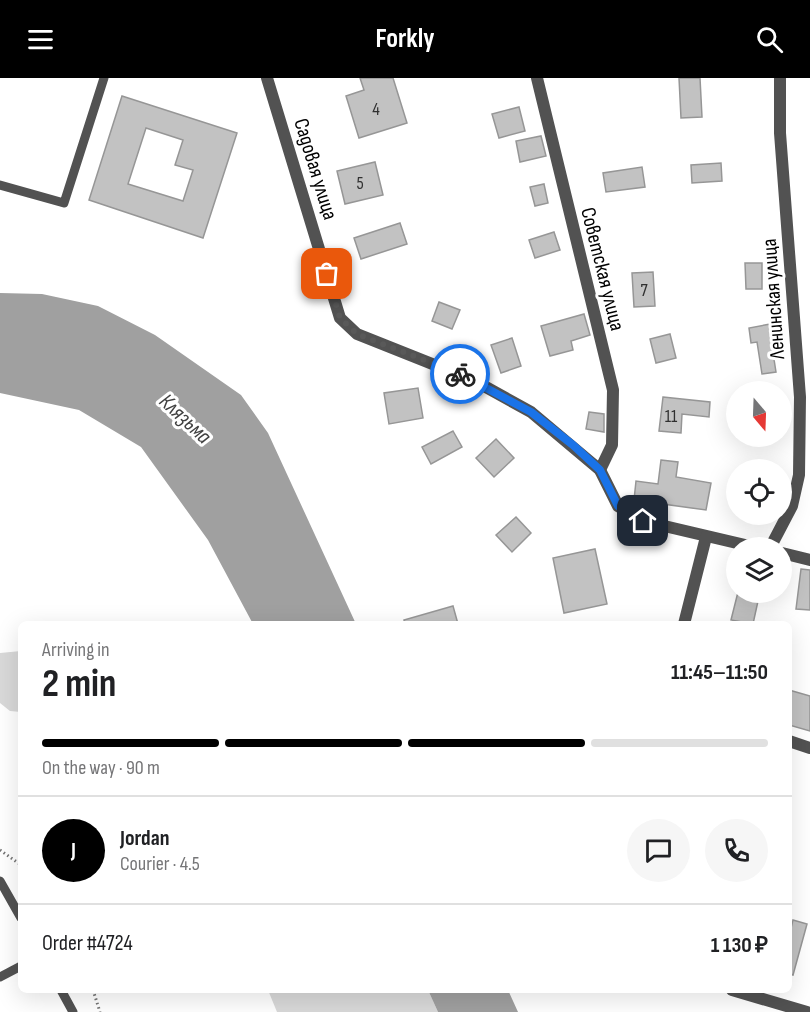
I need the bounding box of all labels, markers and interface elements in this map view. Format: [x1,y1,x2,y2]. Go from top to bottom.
icon: menu [24,23,57,56]
text: Forkly [376,23,434,55]
icon: search [753,23,786,56]
house number: 4 [372,99,380,120]
street label: Садовая улица [288,115,343,223]
house number: 5 [356,173,364,194]
street label: Советская улица [575,205,630,333]
street label: Ленинская улица [757,238,790,361]
pin [301,248,352,299]
icon: bag [310,257,343,290]
house number: 7 [640,280,648,301]
courier [430,344,490,404]
icon: bike [444,358,477,391]
north arrow [726,381,792,447]
map controls [726,381,792,603]
water label: Клязьма [153,388,217,450]
house number: 11 [665,406,678,427]
button: locate [726,459,792,525]
pin [617,495,668,546]
icon: home [626,504,659,537]
button: layers [726,537,792,603]
text: Arriving in [42,638,110,662]
text: 11:45–11:50 [671,659,768,686]
text: 2 min [42,661,116,708]
text: On the way · 90 m [42,756,160,780]
button: chat [627,819,690,882]
button: phone [705,819,768,882]
text: Jordan [120,825,169,852]
text: J [71,837,76,864]
text: Courier · 4.5 [120,852,200,876]
text: Order #4724 [42,930,133,957]
text: 1 130 ₽ [711,932,768,959]

